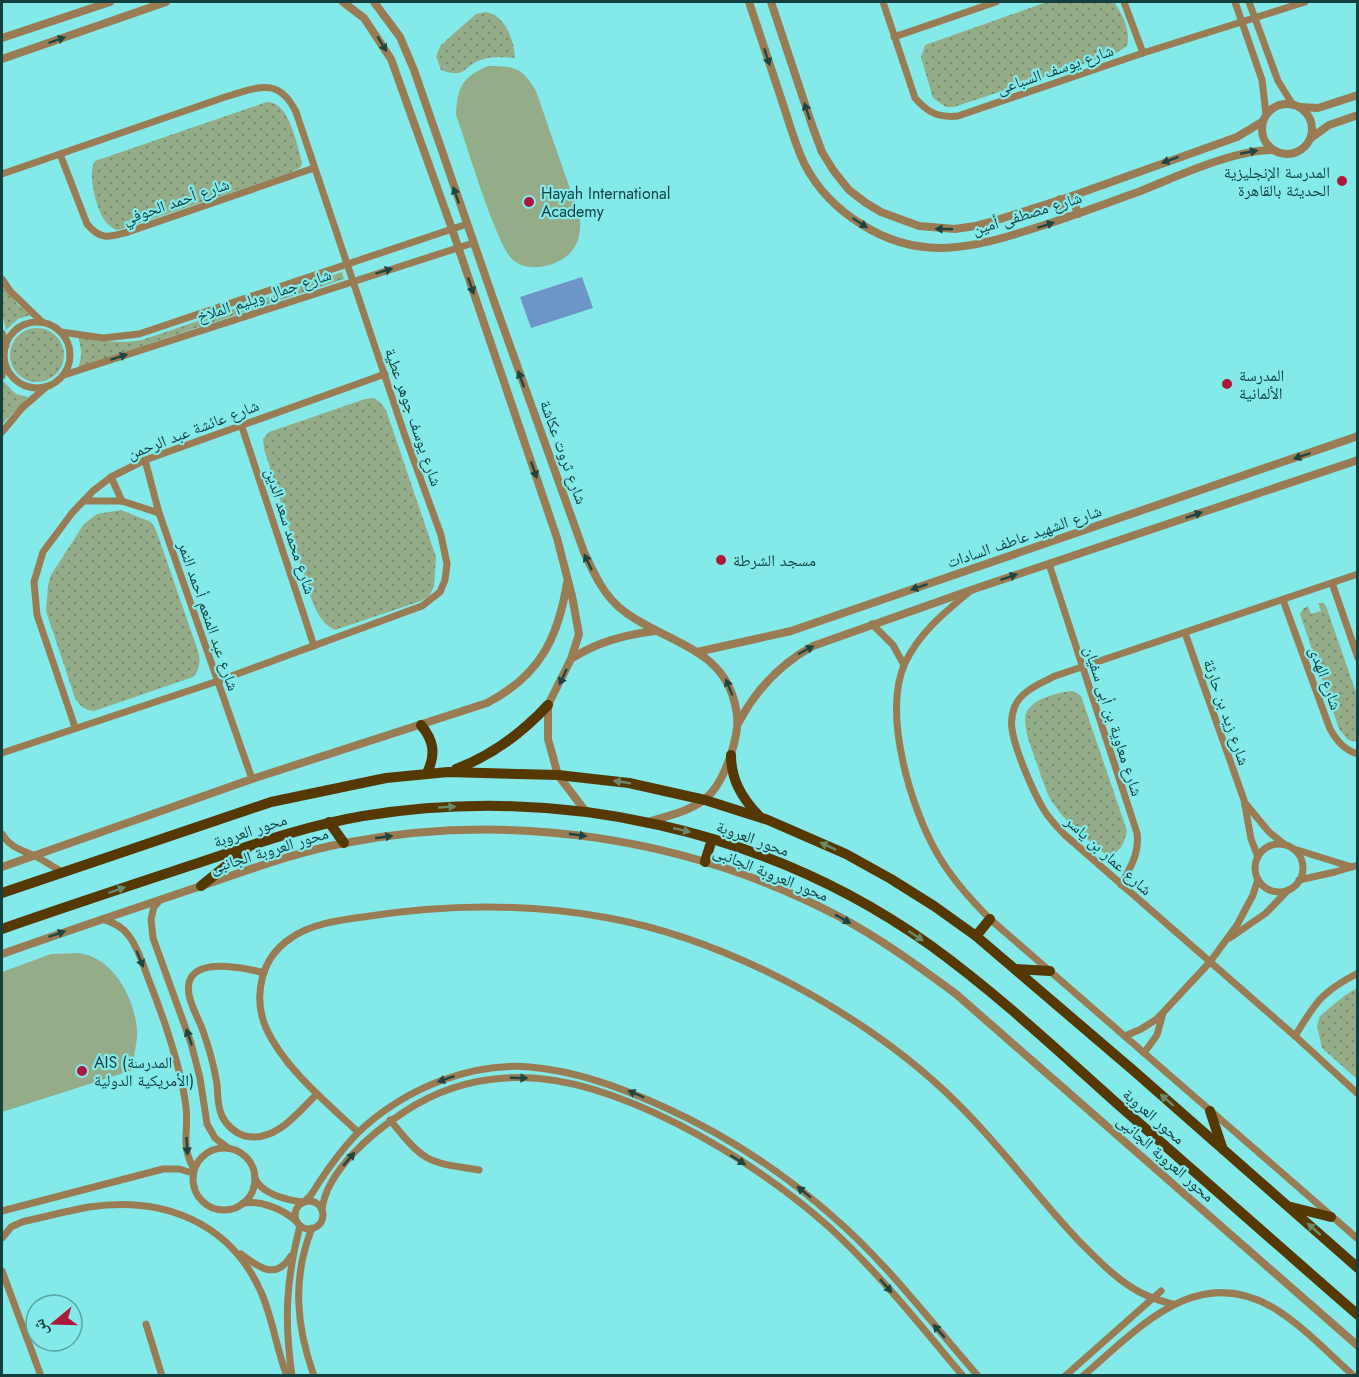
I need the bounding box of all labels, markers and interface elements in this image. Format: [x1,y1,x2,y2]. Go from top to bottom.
one-way arrow [48,34,66,44]
one-way arrow [376,36,387,52]
street label: شارع يوسف السباعى [994,39,1117,100]
one-way arrow [763,48,773,66]
one-way arrow [802,102,812,120]
one-way arrow [1240,147,1259,156]
one-way arrow [1161,156,1179,166]
place label: المدرسة الإنجليزية الحديثة بالقاهرة [1224,161,1330,202]
street label: شارع أحمد الحوفي [120,172,233,231]
marker: المدرسة الإنجليزية الحديثة بالقاهرة [1335,174,1349,188]
place label: Hayah International Academy [541,182,671,223]
one-way arrow [451,186,461,204]
street label: شارع مصطفى أمين [970,186,1085,241]
marker: Hayah International Academy [522,195,536,209]
one-way arrow [851,217,867,229]
one-way arrow [1037,219,1055,229]
one-way arrow [935,224,954,233]
street label: شارع جمال ويليم الملاخ [194,263,334,328]
one-way arrow [376,265,394,275]
one-way arrow [466,277,476,295]
street label: شارع يوسف جوهر عطية [379,345,448,489]
one-way arrow [110,351,128,361]
place label: المدرسة الألمانية [1239,364,1284,405]
one-way arrow [516,370,526,388]
marker: المدرسة الألمانية [1220,377,1234,391]
street label: شارع عائشة عبد الرحمن [124,394,262,465]
street label: شارع ثروت عكاشة [534,397,593,507]
one-way arrow [1293,451,1311,461]
one-way arrow [529,461,539,479]
street label: شارع محمد سعد الدين [259,465,322,597]
street label: شارع الشهيد عاطف السادات [944,499,1105,574]
one-way arrow [1185,509,1203,519]
street label: شارع عبد المنعم أحمد النمر [172,537,245,694]
place label: مسجد الشرطة [733,549,816,572]
one-way arrow [584,553,593,570]
marker: مسجد الشرطة [714,553,728,567]
one-way arrow [1000,572,1018,581]
one-way arrow [910,583,928,593]
street label: شارع معاوية بن أبى سفيان [1078,643,1149,799]
street label: شارع الهدى [1303,643,1348,713]
one-way arrow [797,646,815,656]
street label: شارع زيد بن حارثة [1198,656,1255,768]
one-way arrow [558,668,567,685]
one-way arrow [724,678,734,696]
one-way arrow [612,778,631,787]
one-way arrow [437,803,456,812]
street label: محور العروبة [211,808,290,853]
street label: شارع عمار بن ياسر [1059,809,1157,901]
street label: محور العروبة [713,815,792,862]
street label: محور العروبة الجانبى [207,822,331,879]
one-way arrow [673,826,692,835]
one-way arrow [569,831,588,840]
one-way arrow [375,832,394,841]
street label: محور العروبة الجانبى [710,840,832,907]
one-way arrow [819,841,836,850]
one-way arrow [108,885,126,894]
one-way arrow [834,914,851,924]
one-way arrow [48,929,66,939]
one-way arrow [908,930,924,941]
one-way arrow [136,950,145,968]
one-way arrow [183,1028,193,1046]
place label: AIS (المدرسة الأمريكية الدولية) [94,1051,194,1092]
marker: AIS (المدرسة الأمريكية الدولية) [75,1064,89,1078]
one-way arrow [509,1073,528,1083]
one-way arrow [437,1075,455,1084]
street label: محور العروبة [1118,1083,1190,1150]
one-way arrow [626,1089,644,1099]
one-way arrow [1160,1093,1175,1107]
street label: محور العروبة الجانبى [1112,1109,1219,1207]
one-way arrow [182,1137,191,1156]
one-way arrow [342,1152,354,1167]
one-way arrow [730,1154,746,1165]
one-way arrow [796,1185,812,1198]
one-way arrow [1307,1223,1322,1236]
one-way arrow [879,1278,892,1293]
north arrow [24,1293,84,1353]
text: ش [27,1316,54,1339]
one-way arrow [933,1324,946,1339]

